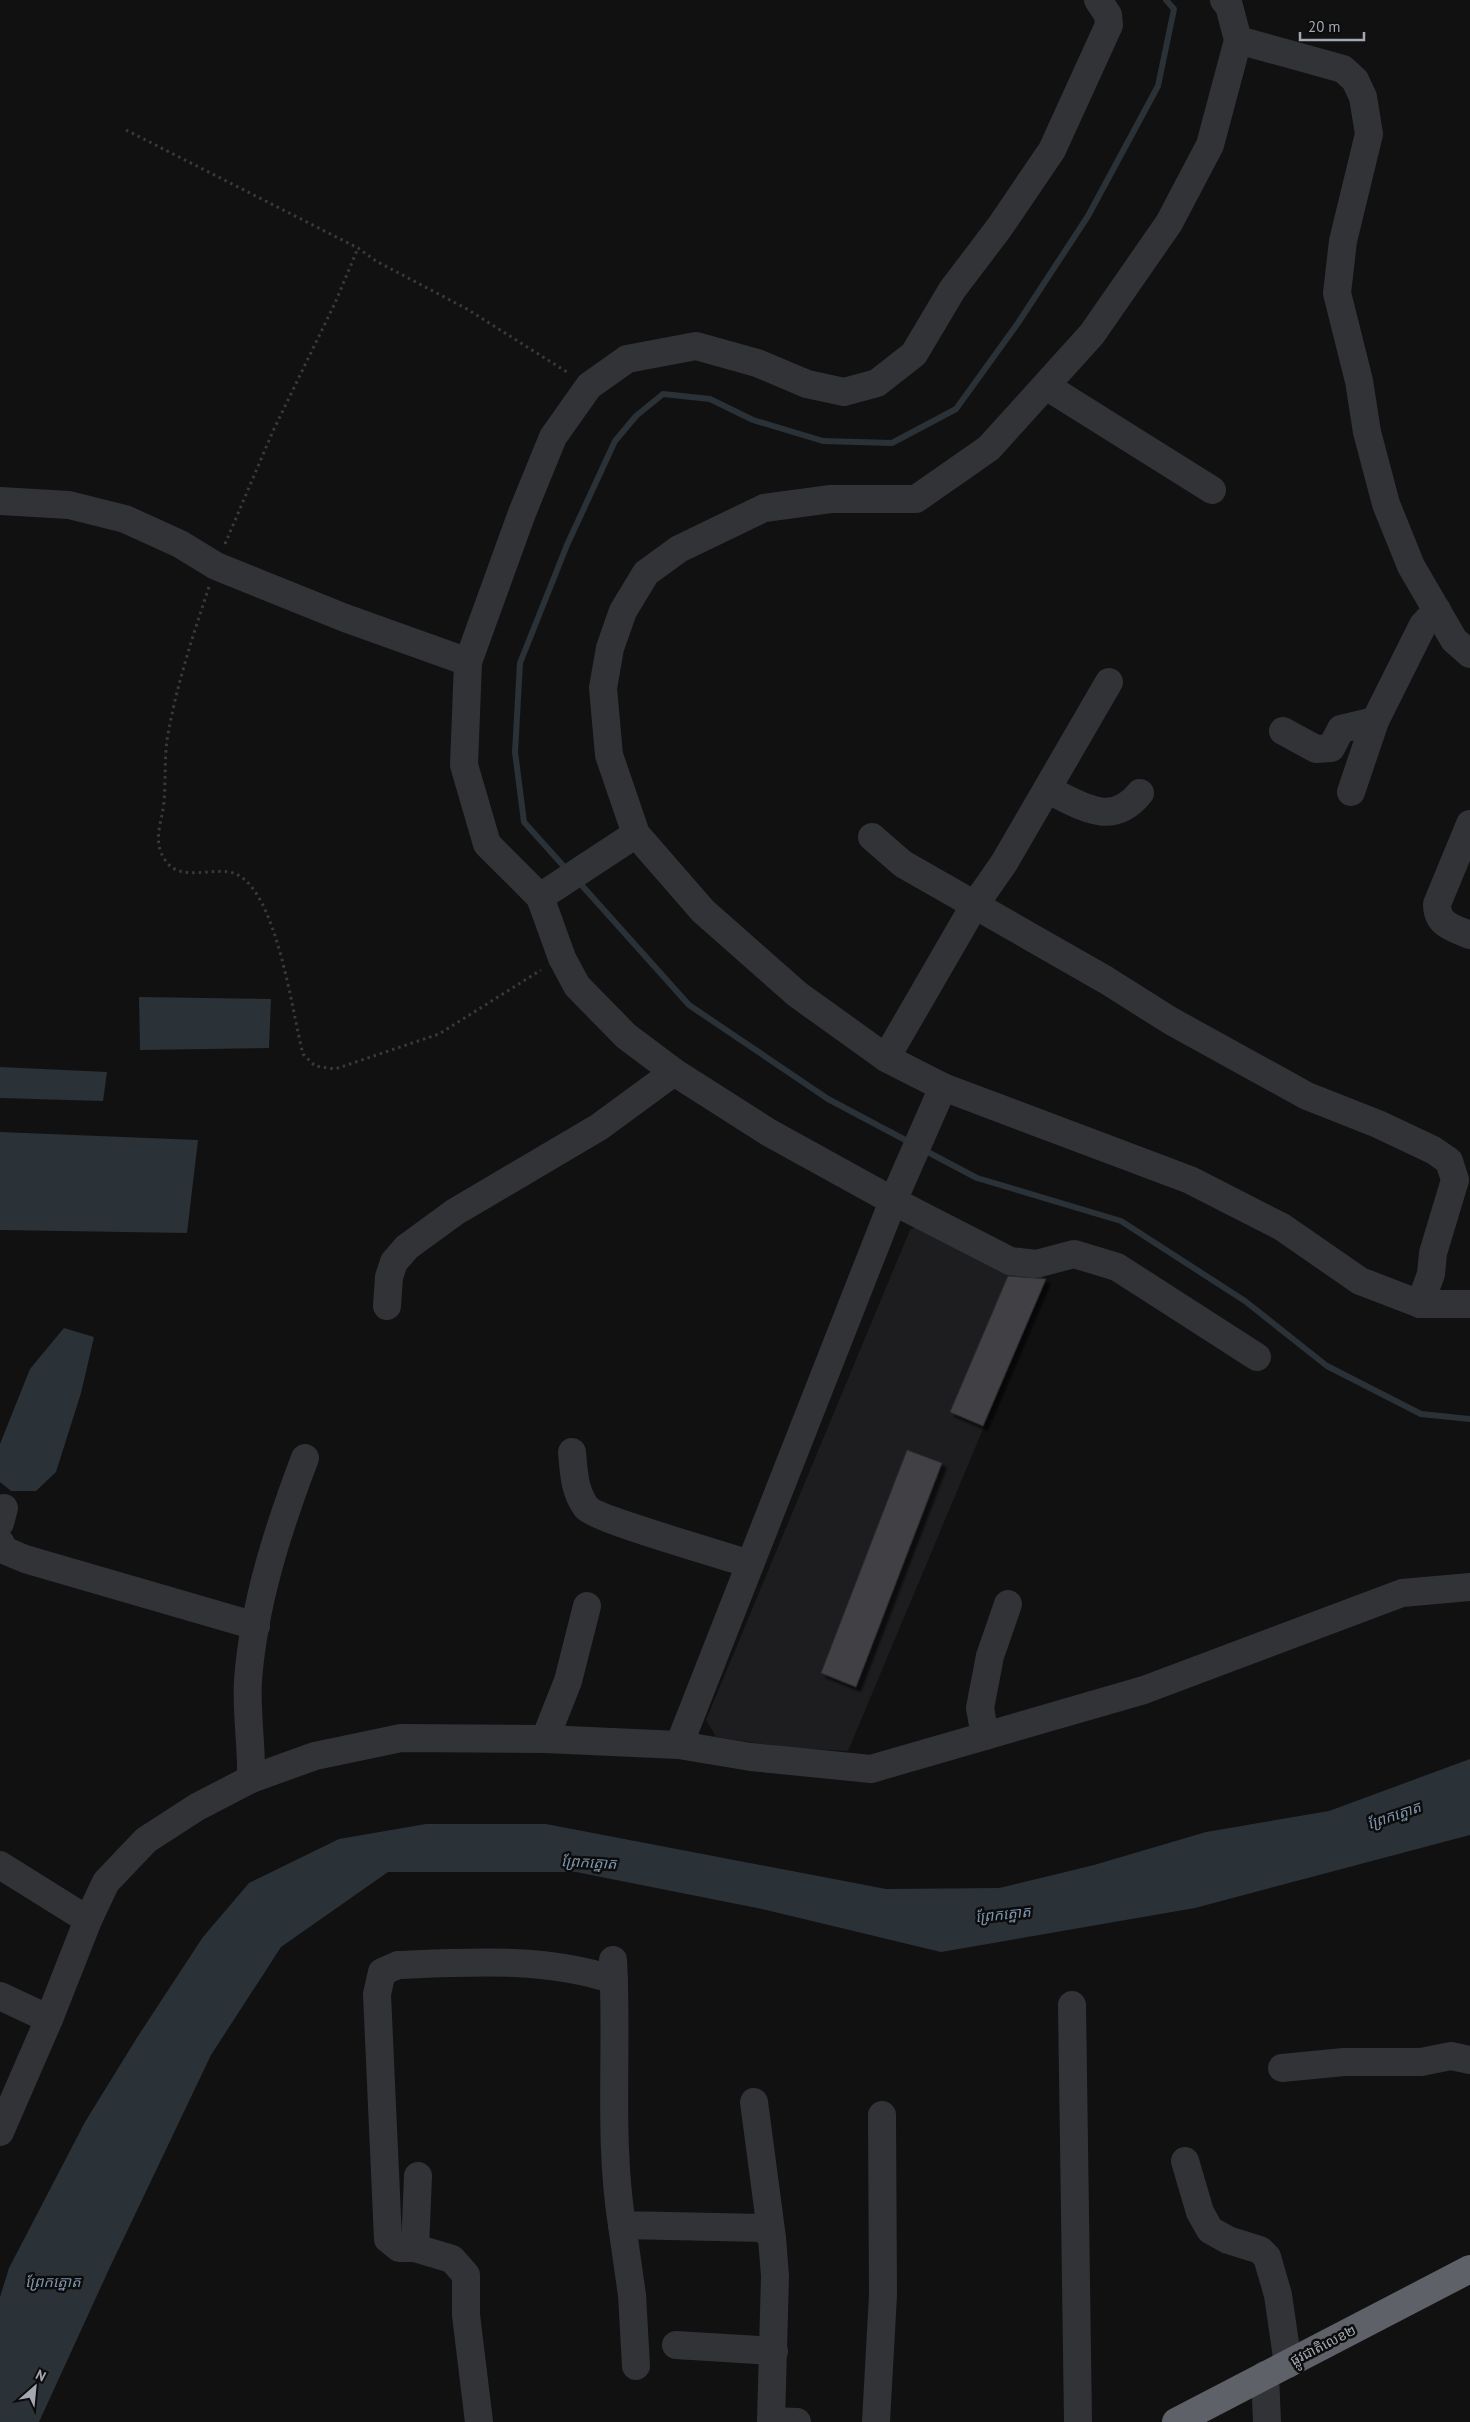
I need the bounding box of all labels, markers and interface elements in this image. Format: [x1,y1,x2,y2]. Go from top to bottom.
scale bar [1300,10,1364,42]
text: 20 m [1308,17,1341,36]
water label: ព្រែកត្នោត [1365,1797,1425,1833]
water label: ព្រែកត្នោត [561,1851,619,1873]
water label: ព្រែកត្នោត [974,1902,1033,1927]
water label: ព្រែកត្នោត [25,2272,82,2291]
street label: ផ្លូវជាតិលេខ២ [1287,2321,1360,2372]
north arrow [10,2362,60,2412]
text: N [33,2365,49,2386]

